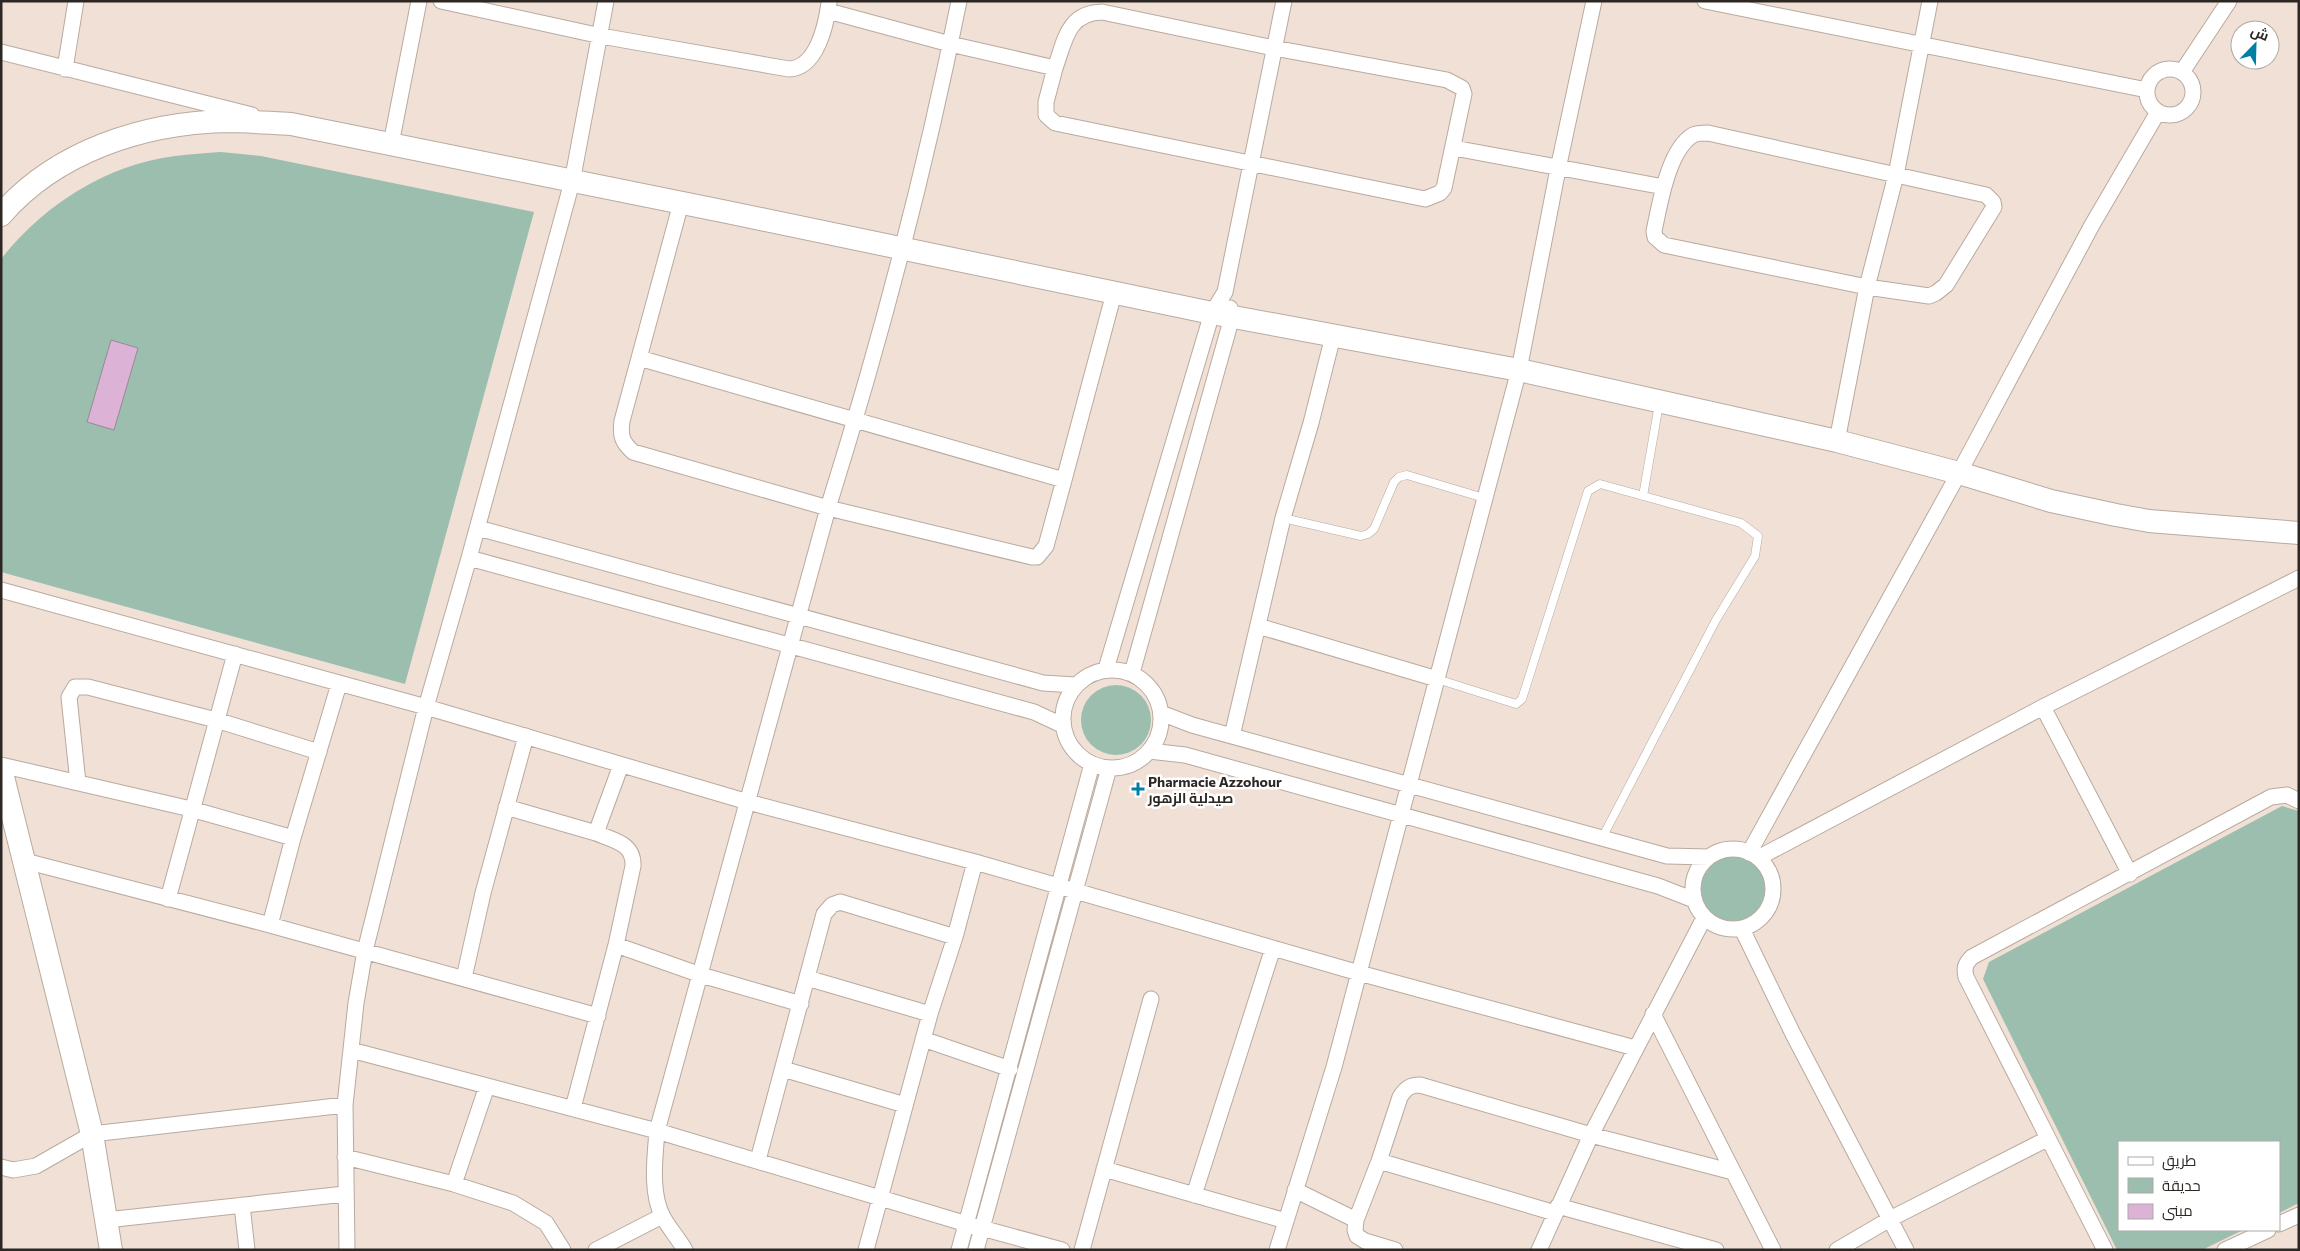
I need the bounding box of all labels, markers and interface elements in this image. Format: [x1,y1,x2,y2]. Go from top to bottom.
north arrow [2230,20,2280,70]
text: ش [2248,21,2272,45]
place label: Pharmacie Azzohour صيدلية الزهور [1147,773,1282,807]
marker: Pharmacie Azzohour صيدلية الزهور [1132,783,1144,795]
legend [2118,1141,2280,1231]
text: طريق [2162,1151,2196,1171]
text: حديقة [2162,1176,2201,1194]
text: مبنى [2162,1201,2193,1221]

